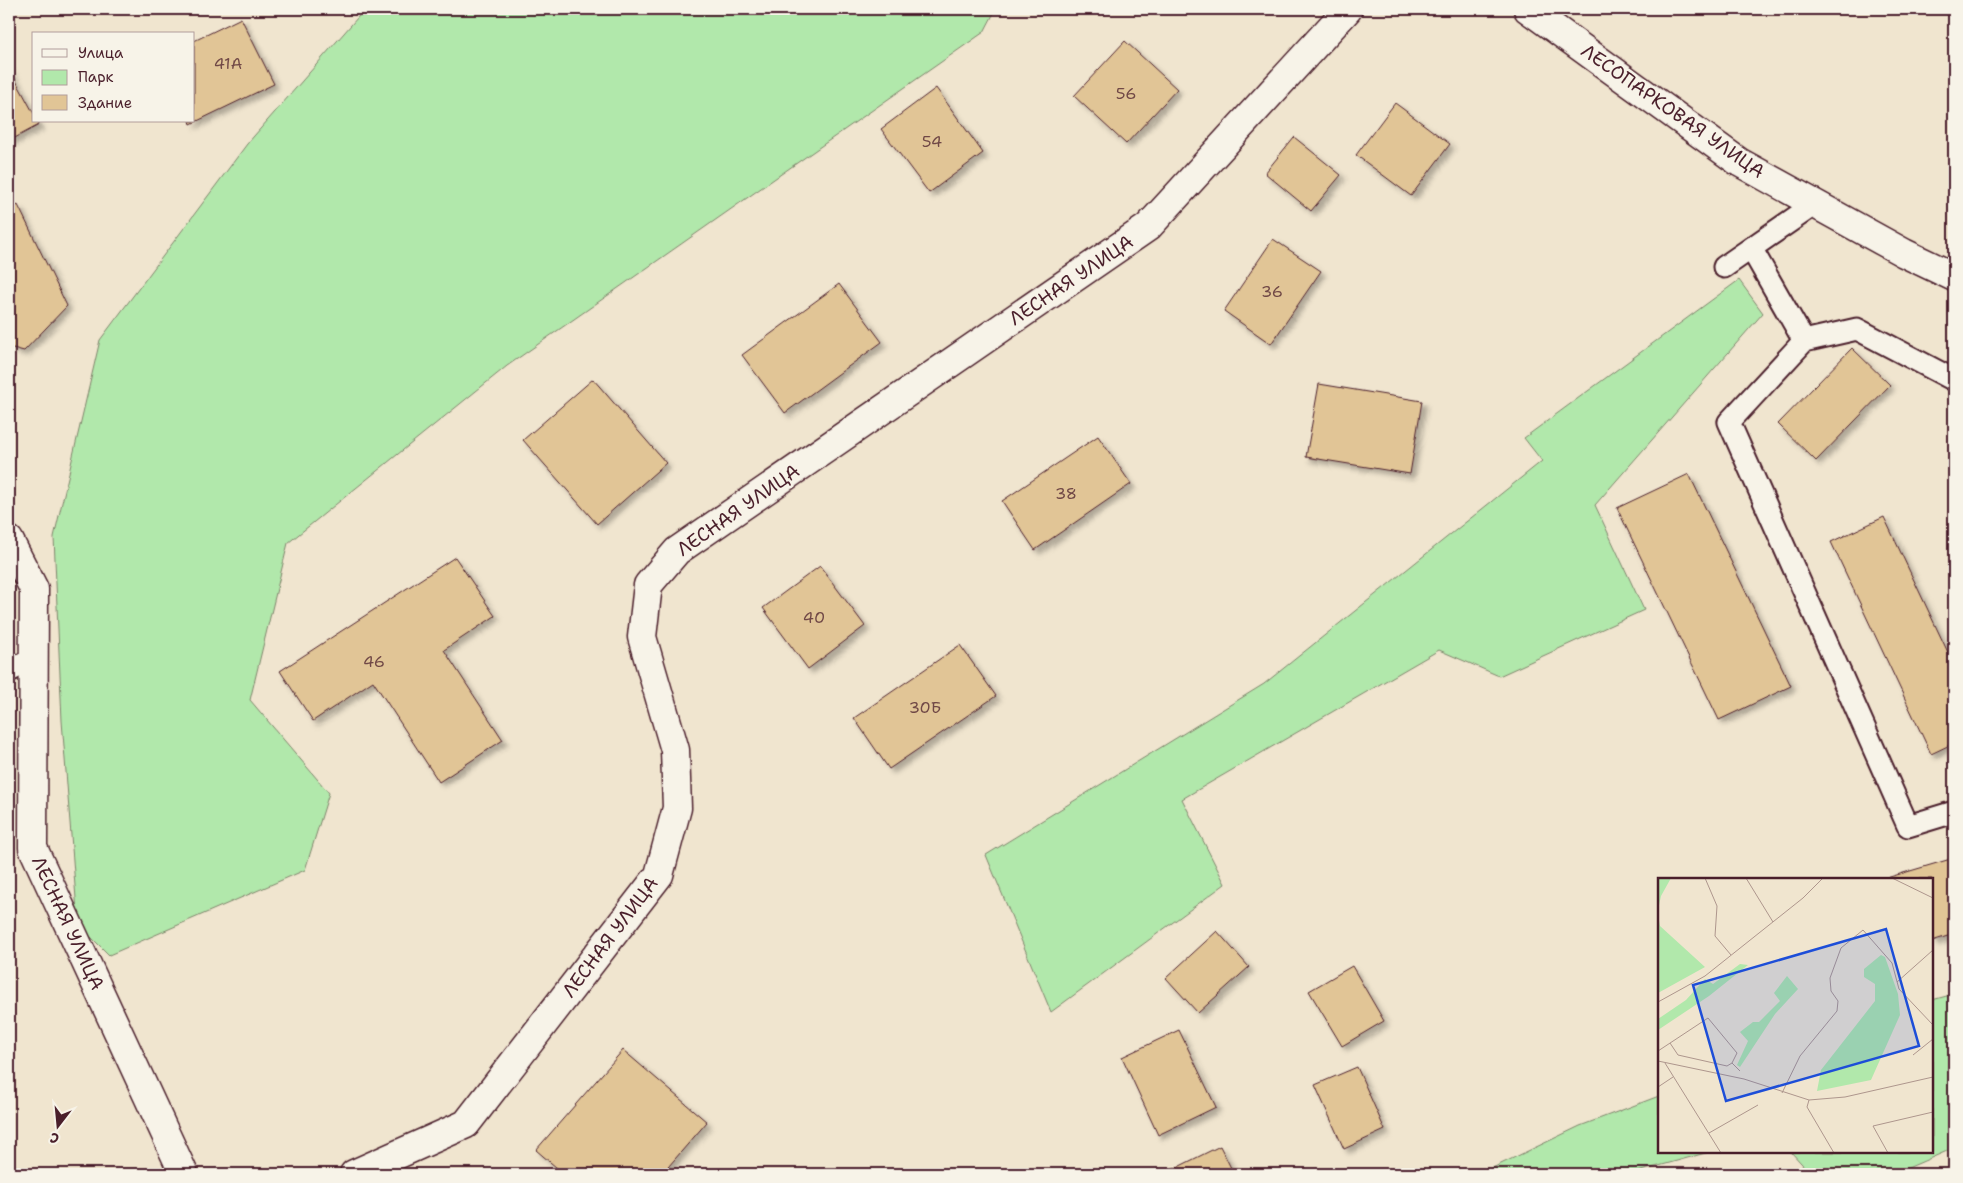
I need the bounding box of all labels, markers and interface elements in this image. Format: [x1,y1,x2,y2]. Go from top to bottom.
legend [32,32,195,122]
street label: ЛЕСОПАРКОВАЯ УЛИЦА [1576,38,1770,184]
text: Улица [78,43,124,63]
house number: 41А [214,53,242,74]
text: Парк [78,67,114,87]
house number: 56 [1116,83,1136,104]
text: Здание [78,93,132,113]
house number: 54 [922,131,942,152]
street label: ЛЕСНАЯ УЛИЦА [1004,229,1138,331]
house number: 36 [1261,281,1283,302]
street label: ЛЕСНАЯ УЛИЦА [672,458,805,562]
house number: 38 [1055,483,1077,504]
house number: 40 [803,607,825,628]
house number: 46 [363,651,385,672]
house number: 30Б [909,697,941,718]
street label: ЛЕСНАЯ УЛИЦА [26,852,110,994]
street label: ЛЕСНАЯ УЛИЦА [556,871,664,1002]
inset map [1658,878,1933,1153]
north arrow [32,1100,82,1150]
text: С [48,1129,61,1148]

